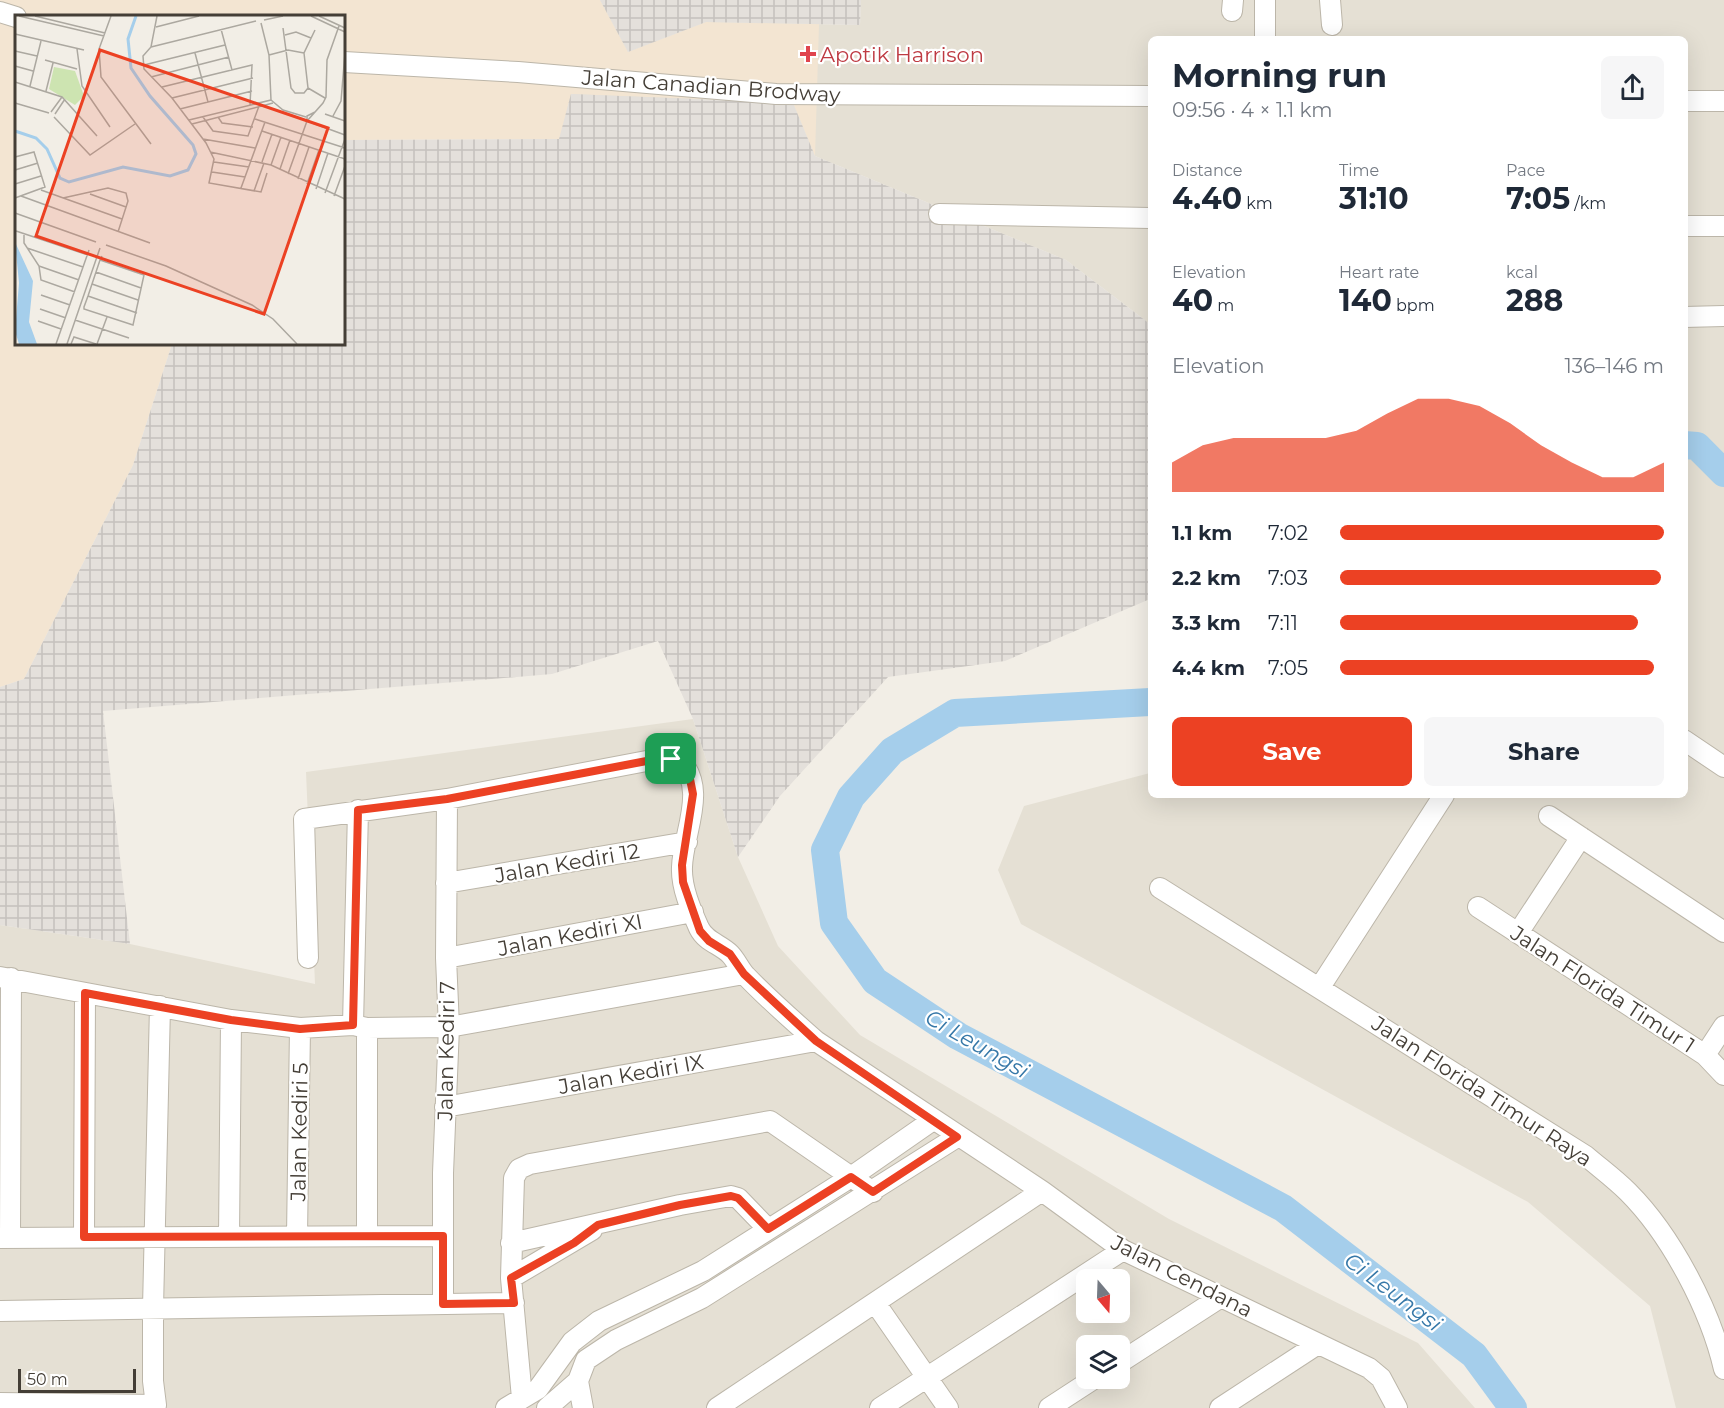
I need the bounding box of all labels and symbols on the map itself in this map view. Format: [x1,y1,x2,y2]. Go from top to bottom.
inset map [15,15,345,345]
place label: Apotik Harrison [820,42,984,67]
marker: Apotik Harrison [801,47,815,61]
street label: Jalan Canadian Brodway [580,64,842,108]
pin [645,733,696,784]
street label: Jalan Kediri 12 [492,838,641,888]
street label: Jalan Kediri XI [495,909,644,961]
street label: Jalan Florida Timur 1 [1505,920,1700,1058]
street label: Jalan Kediri 7 [432,981,460,1122]
water label: Ci Leungsi [920,1004,1034,1084]
street label: Jalan Florida Timur Raya [1366,1010,1597,1172]
street label: Jalan Kediri IX [556,1049,706,1099]
street label: Jalan Kediri 5 [285,1062,313,1203]
street label: Jalan Cendana [1106,1229,1257,1322]
water label: Ci Leungsi [1339,1247,1447,1337]
north arrow [1076,1269,1130,1323]
scale bar [18,1366,136,1394]

